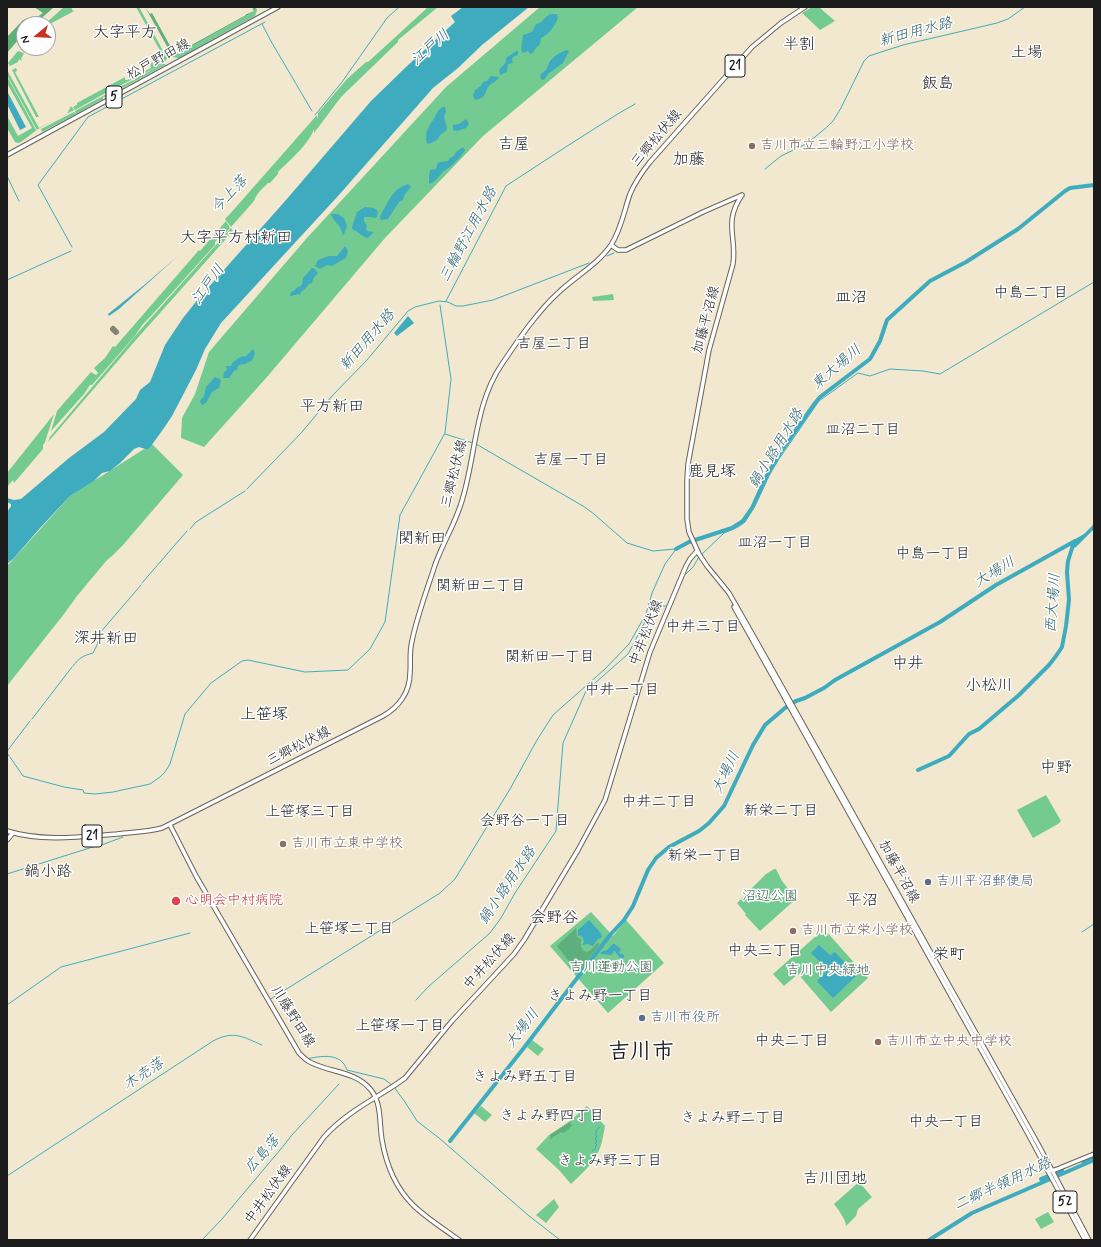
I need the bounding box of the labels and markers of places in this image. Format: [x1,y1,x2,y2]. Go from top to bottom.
place label: 吉川市立三輪野江小学校 [760,138,914,154]
marker: 吉川市立三輪野江小学校 [747,141,757,151]
place label: 吉川市立東中学校 [291,836,403,852]
marker: 吉川市立東中学校 [278,839,288,849]
place label: 吉川平沼郵便局 [936,874,1034,890]
marker: 吉川平沼郵便局 [923,877,933,887]
place label: 心明会中村病院 [185,893,283,909]
marker: 心明会中村病院 [170,895,182,907]
place label: 吉川市立栄小学校 [801,923,913,939]
marker: 吉川市立栄小学校 [788,926,798,936]
place label: 吉川市役所 [650,1010,720,1026]
marker: 吉川市役所 [637,1013,647,1023]
place label: 吉川市立中央中学校 [886,1034,1012,1050]
marker: 吉川市立中央中学校 [873,1037,883,1047]

